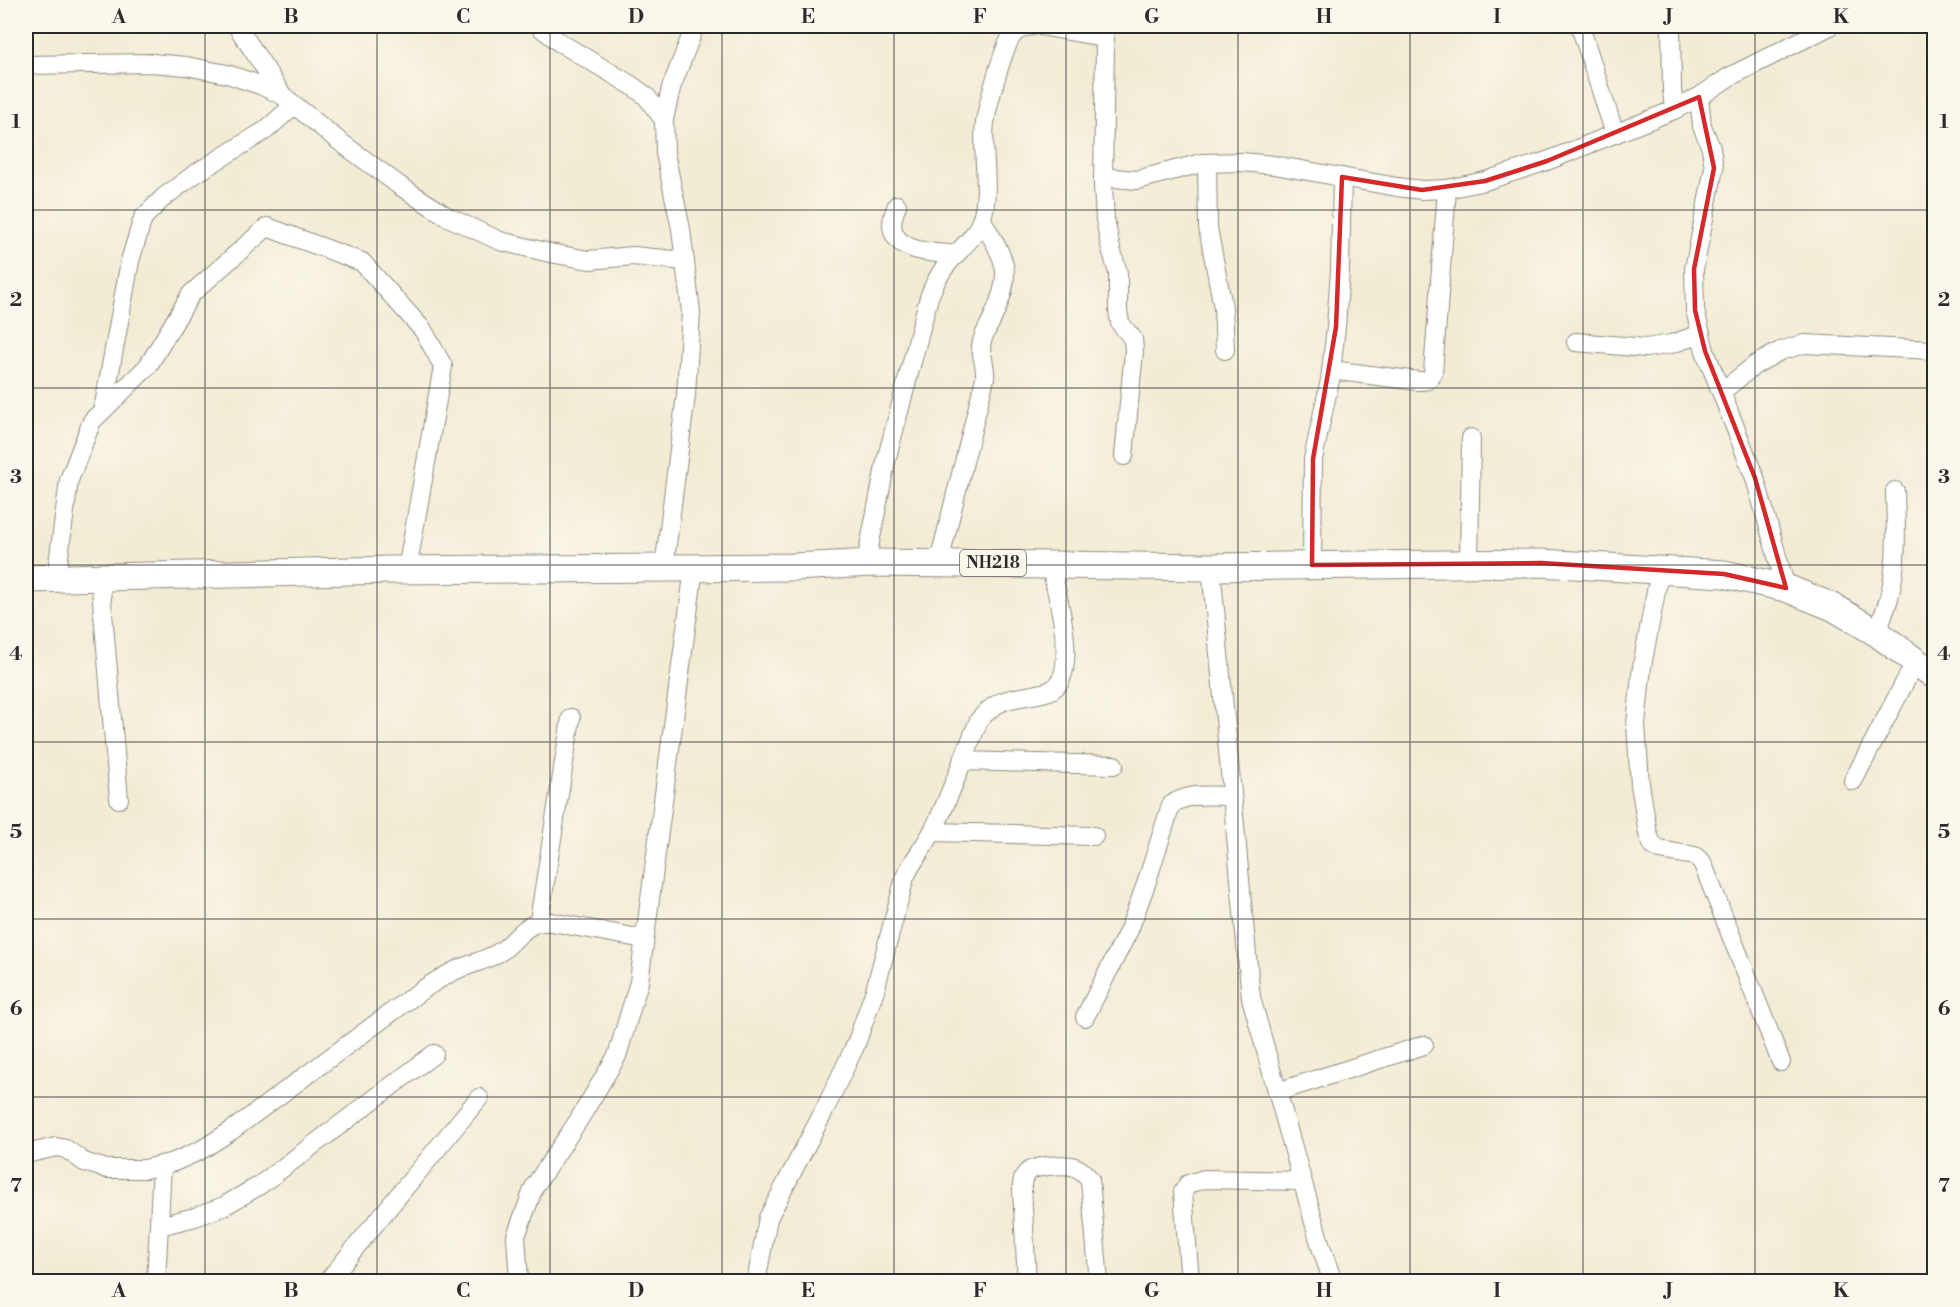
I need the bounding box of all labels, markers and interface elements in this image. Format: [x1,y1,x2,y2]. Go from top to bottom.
text: A [111,5,127,30]
text: B [283,5,299,30]
text: C [456,5,470,30]
text: D [628,5,644,30]
text: E [801,5,815,30]
text: F [973,5,987,30]
text: G [1144,5,1160,30]
text: H [1316,5,1333,30]
text: I [1493,5,1501,30]
text: J [1662,5,1673,30]
text: K [1833,5,1850,30]
text: 1 [11,110,21,135]
text: 1 [1939,110,1949,135]
text: 2 [10,288,22,313]
text: 2 [1938,288,1950,313]
text: 3 [10,465,22,490]
text: 3 [1938,465,1950,490]
road number: NH218 [960,550,1026,576]
text: 4 [9,642,23,667]
text: 4 [1937,642,1951,667]
text: 5 [10,820,22,845]
text: 5 [1938,820,1950,845]
text: 6 [10,997,23,1022]
text: 6 [1938,997,1951,1022]
text: 7 [10,1174,22,1199]
text: 7 [1938,1174,1950,1199]
text: A [111,1279,127,1304]
text: B [283,1279,299,1304]
text: C [456,1279,470,1304]
text: D [628,1279,644,1304]
text: E [801,1279,815,1304]
text: F [973,1279,987,1304]
text: G [1144,1279,1160,1304]
text: H [1316,1279,1333,1304]
text: I [1493,1279,1501,1304]
text: J [1662,1279,1673,1304]
text: K [1833,1279,1850,1304]

